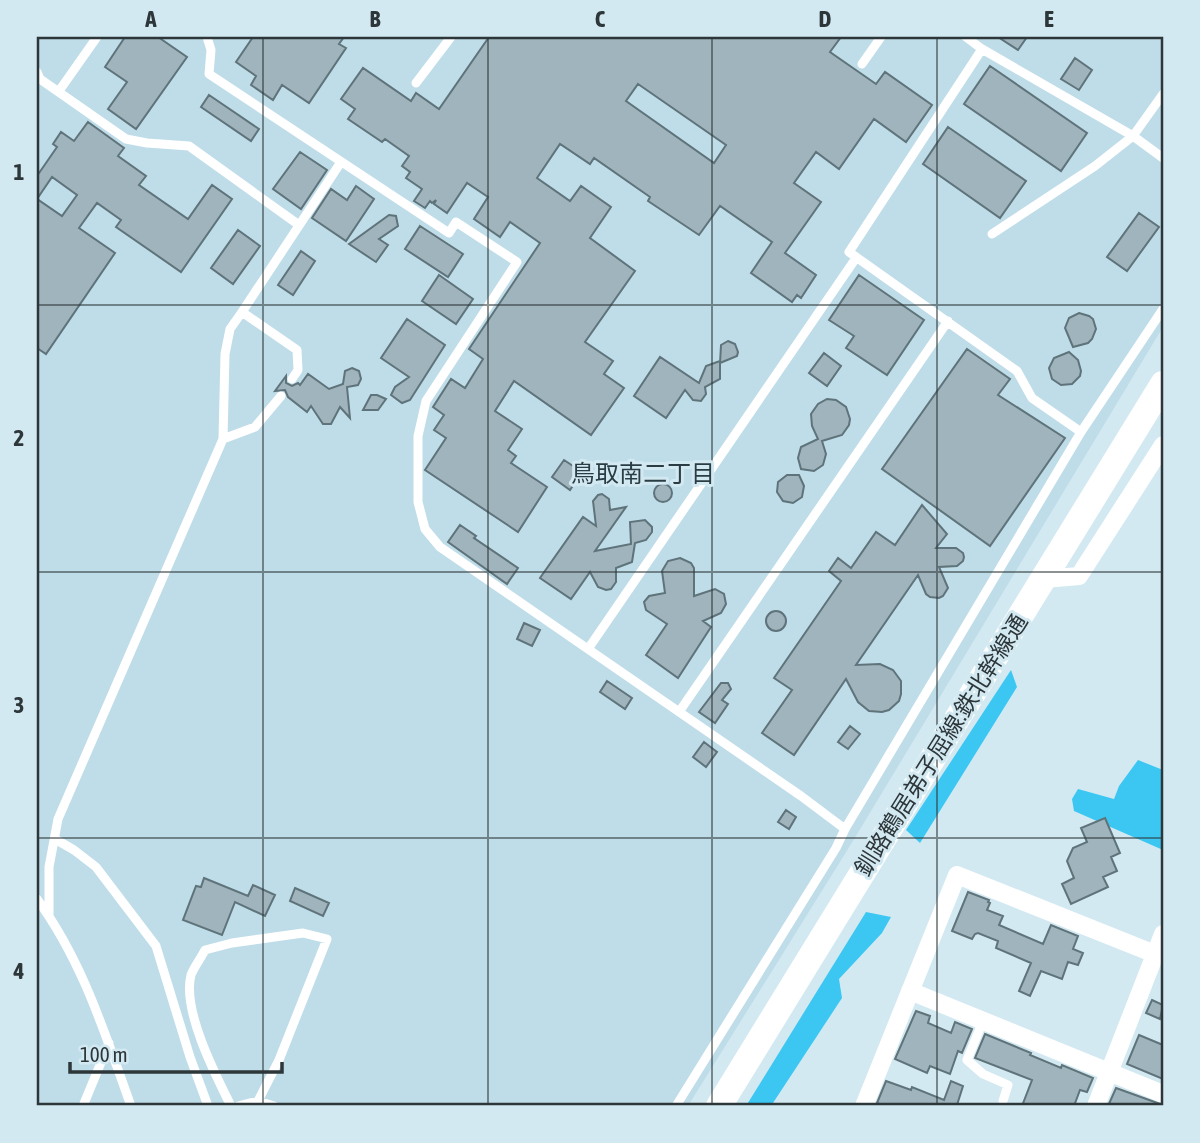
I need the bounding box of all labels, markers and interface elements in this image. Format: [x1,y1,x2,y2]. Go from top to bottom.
text: A [144,6,157,32]
text: B [370,6,381,32]
text: C [595,6,606,32]
text: D [819,6,832,32]
text: E [1044,6,1054,32]
text: 1 [14,159,25,185]
text: 2 [14,425,24,451]
district label: 鳥取南二丁目 [571,460,715,487]
street label: 釧路鶴居弟子屈線:鉄北幹線通 [850,610,1032,880]
text: 3 [14,692,24,718]
text: 4 [13,958,25,984]
scale bar [70,1031,282,1075]
text: 100 m [80,1042,128,1066]

